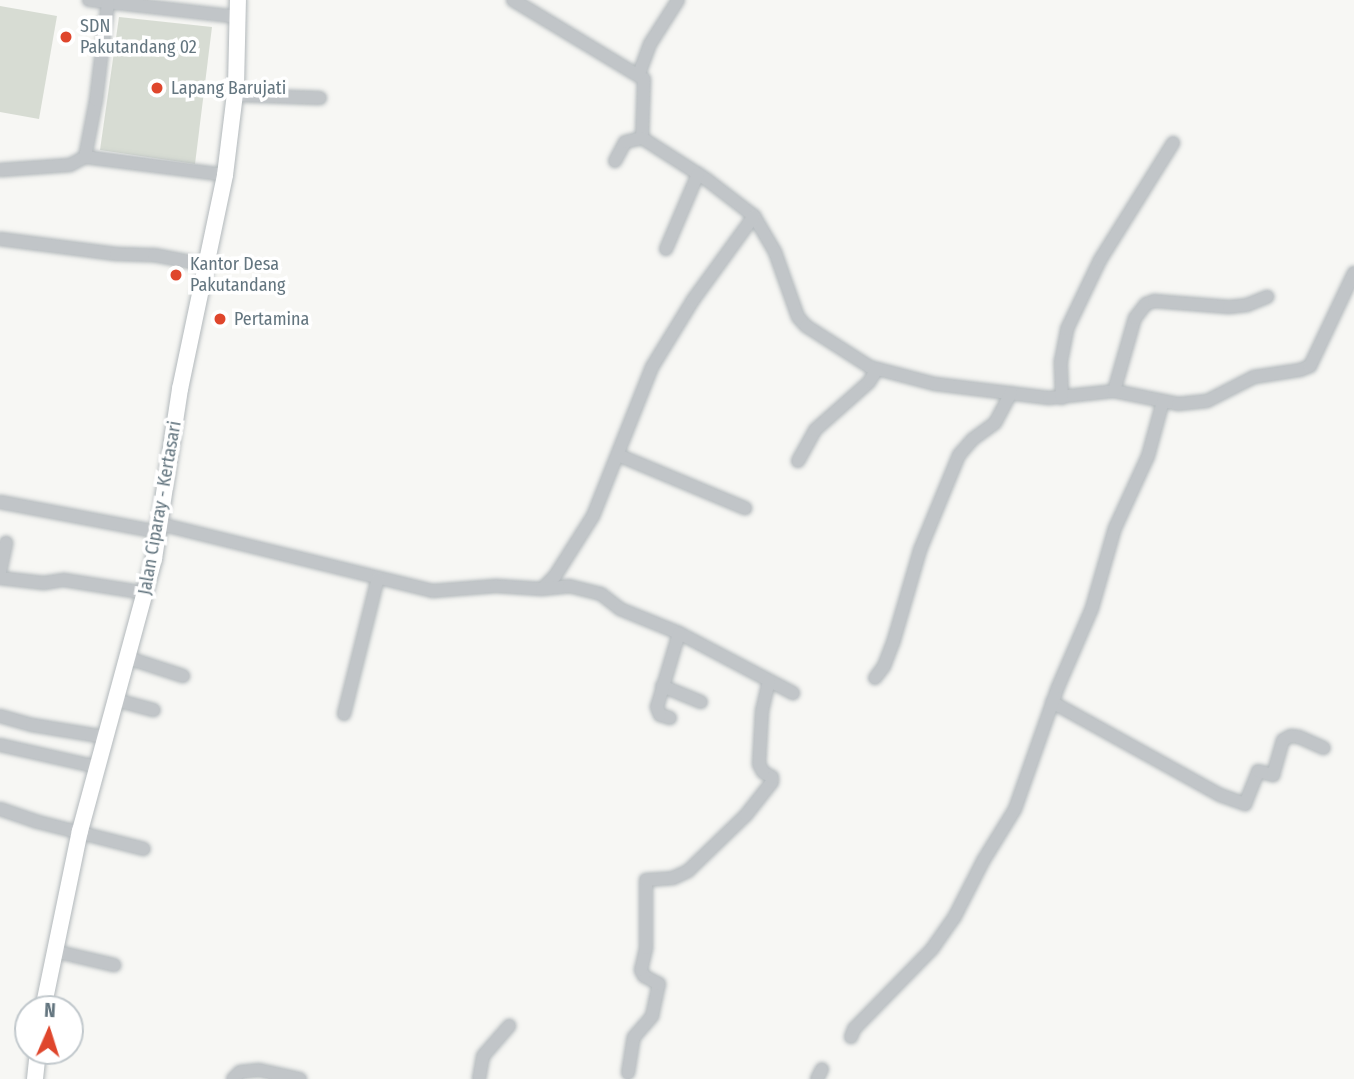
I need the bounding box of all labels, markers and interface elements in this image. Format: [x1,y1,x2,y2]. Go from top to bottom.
place label: SDN Pakutandang 02 [80,16,197,58]
marker: SDN Pakutandang 02 [58,29,74,45]
place label: Lapang Barujati [171,77,286,99]
marker: Lapang Barujati [149,80,165,96]
place label: Kantor Desa Pakutandang [190,254,285,296]
marker: Kantor Desa Pakutandang [168,267,184,283]
place label: Pertamina [234,308,309,330]
marker: Pertamina [212,311,228,327]
street label: Jalan Ciparay - Kertasari [134,419,186,597]
north arrow [14,995,84,1065]
text: N [44,999,56,1022]

